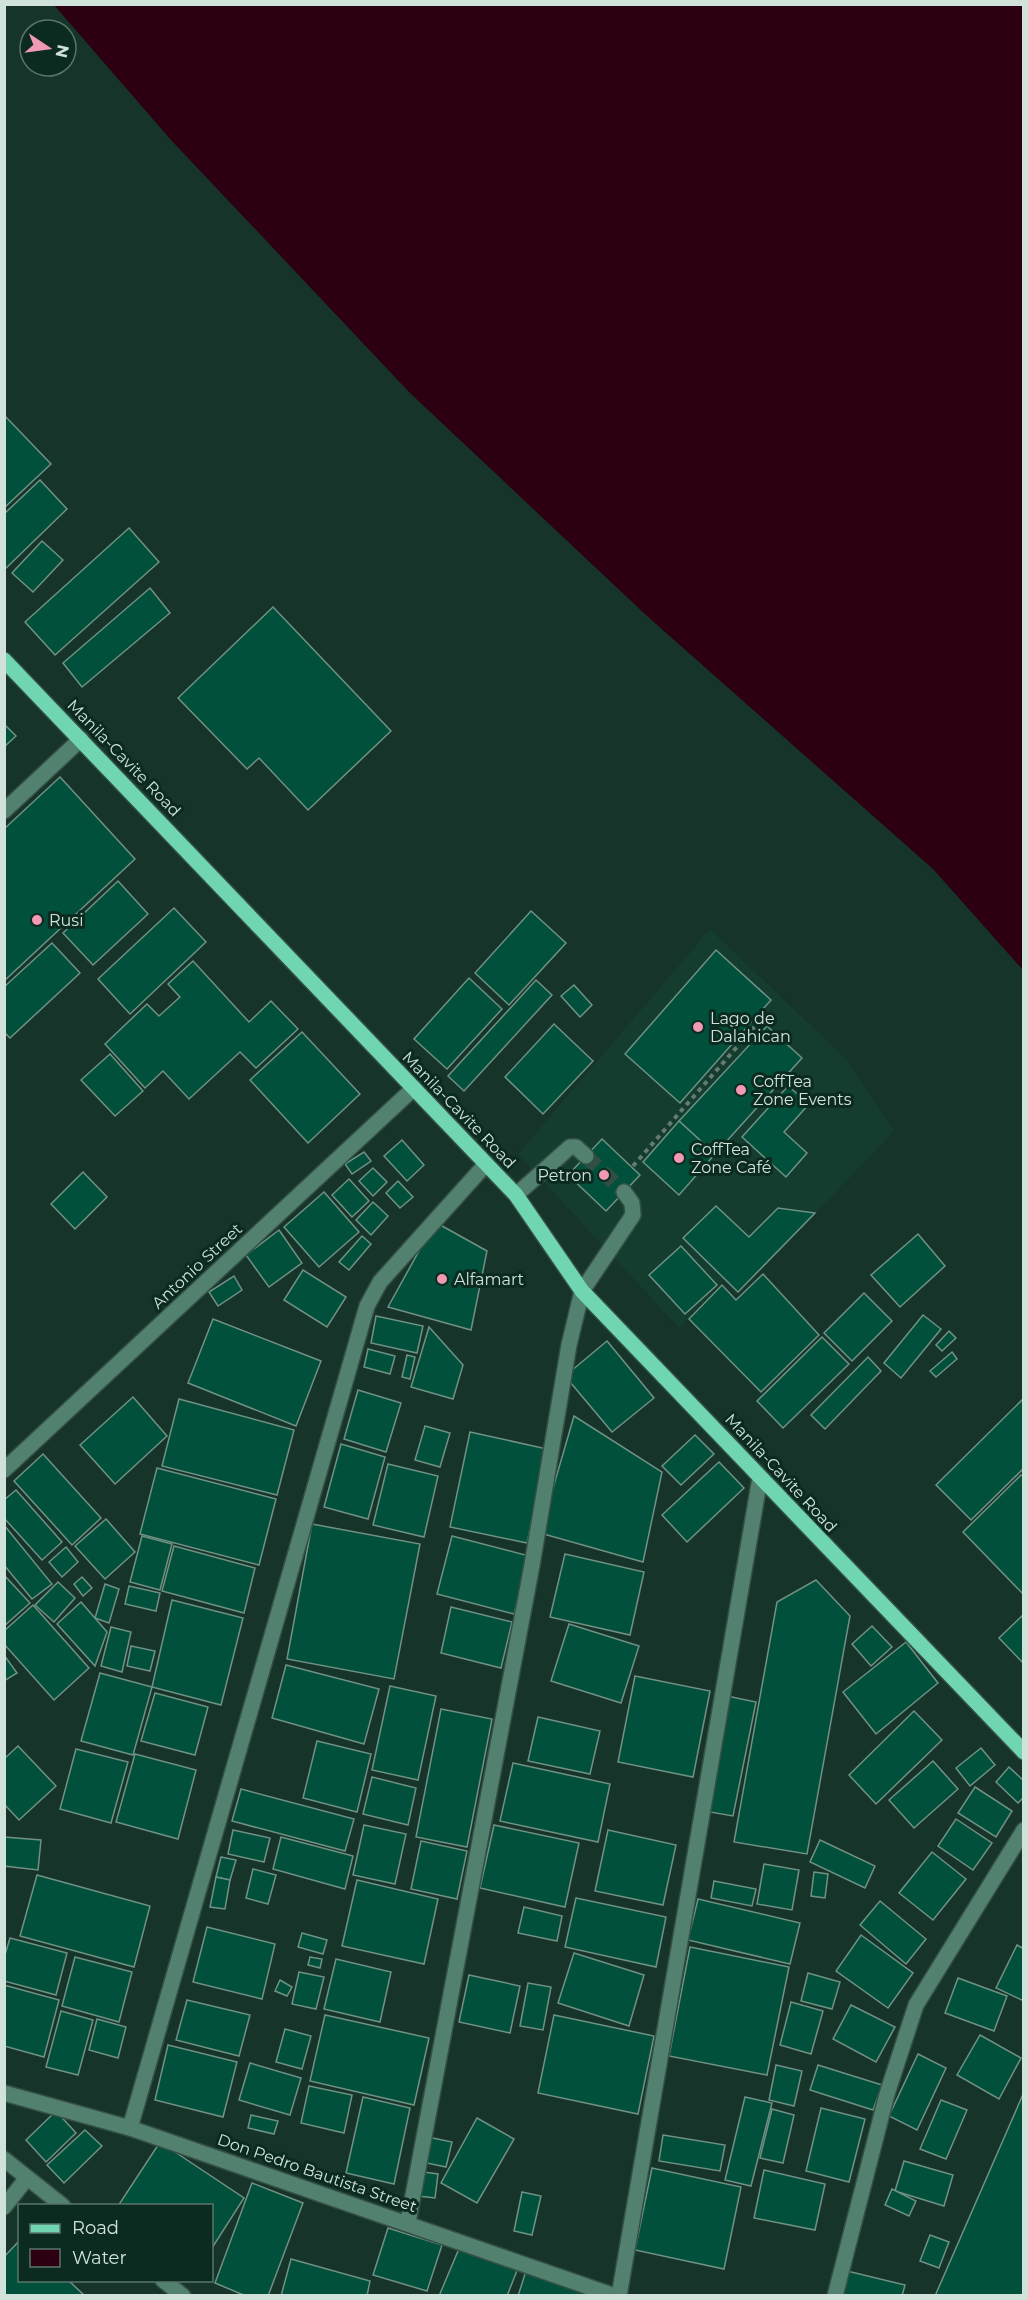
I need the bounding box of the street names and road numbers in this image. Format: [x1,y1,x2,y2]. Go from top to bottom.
street label: Manila-Cavite Road [63,696,185,820]
street label: Manila-Cavite Road [398,1048,520,1172]
street label: Antonio Street [148,1219,246,1313]
street label: Manila-Cavite Road [721,1410,841,1536]
street label: Don Pedro Bautista Street [215,2130,420,2216]

